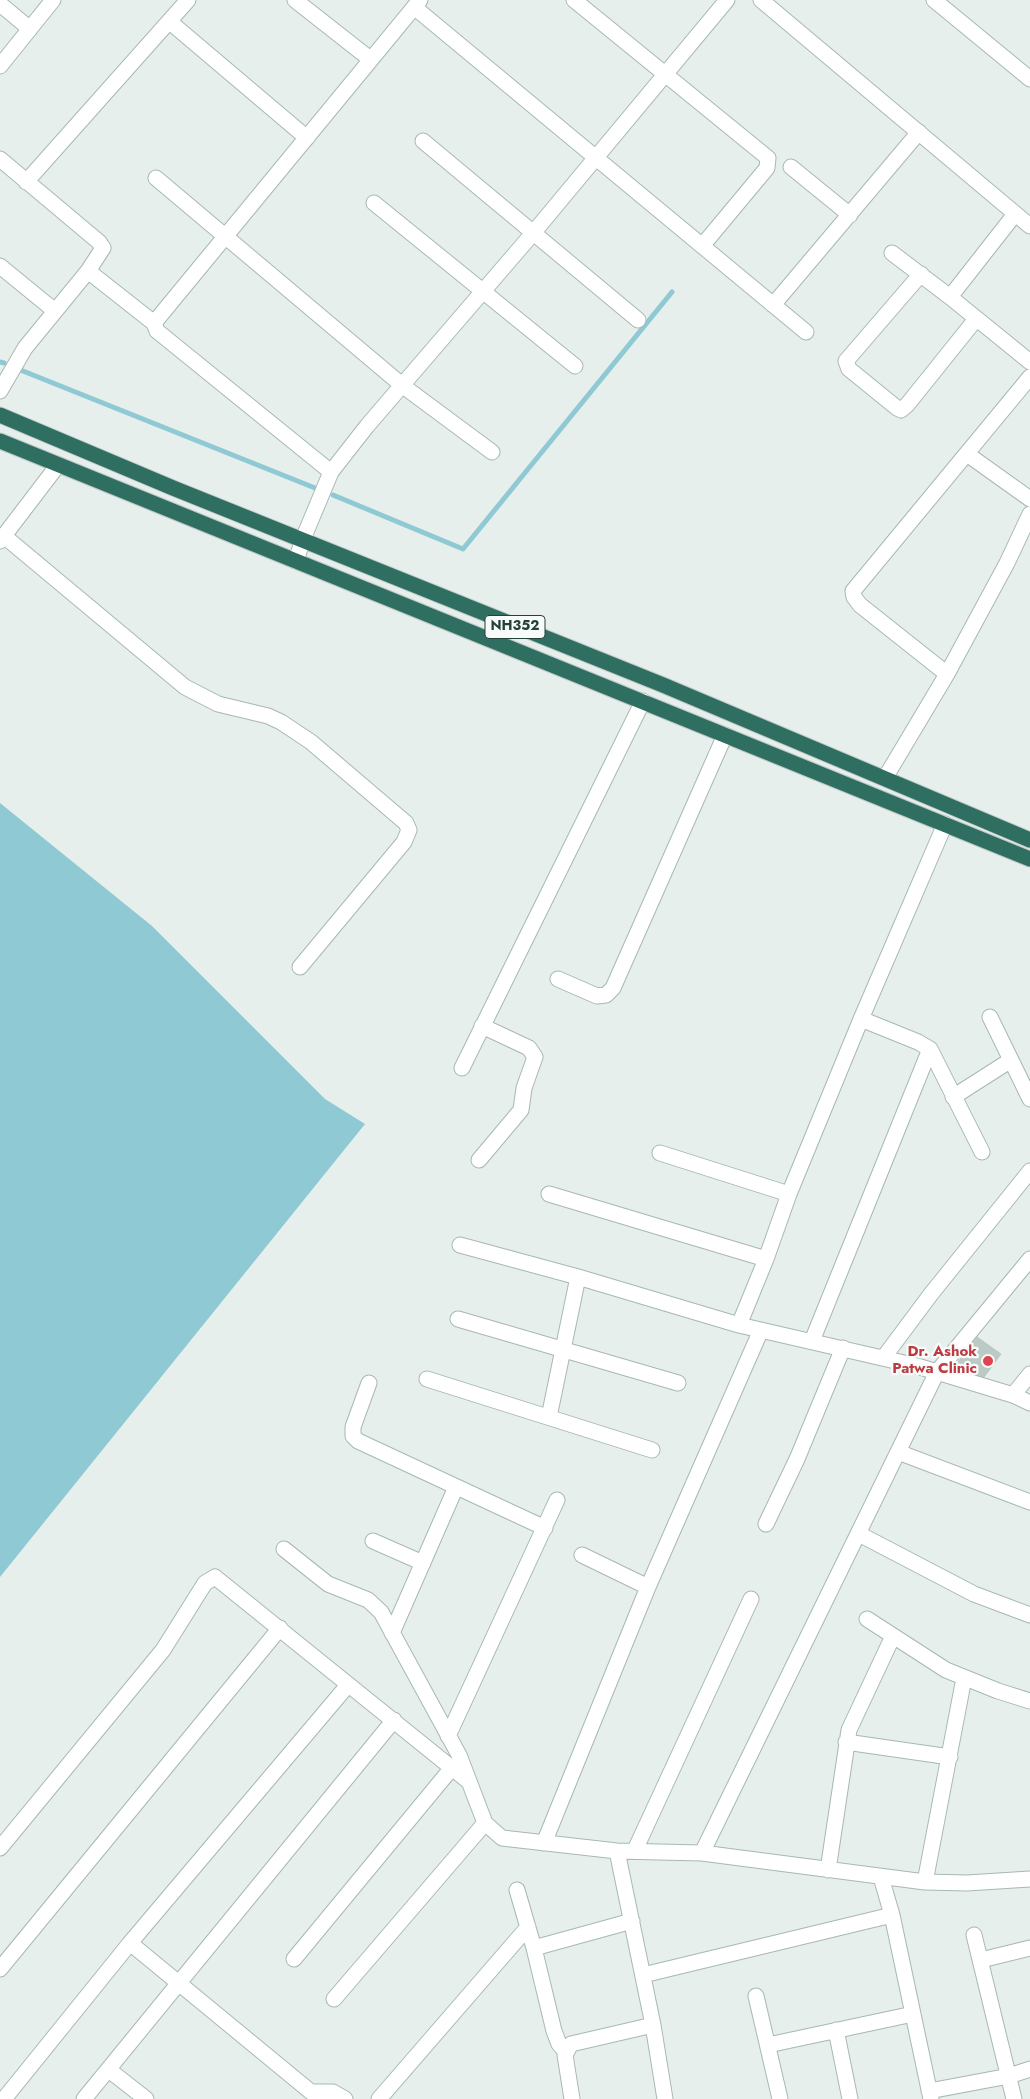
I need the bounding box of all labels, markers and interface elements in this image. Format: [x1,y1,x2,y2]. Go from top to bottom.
road number: NH352 [485,616,545,638]
place label: Dr. Ashok Patwa Clinic [892,1343,977,1378]
marker: Dr. Ashok Patwa Clinic [981,1354,995,1368]

